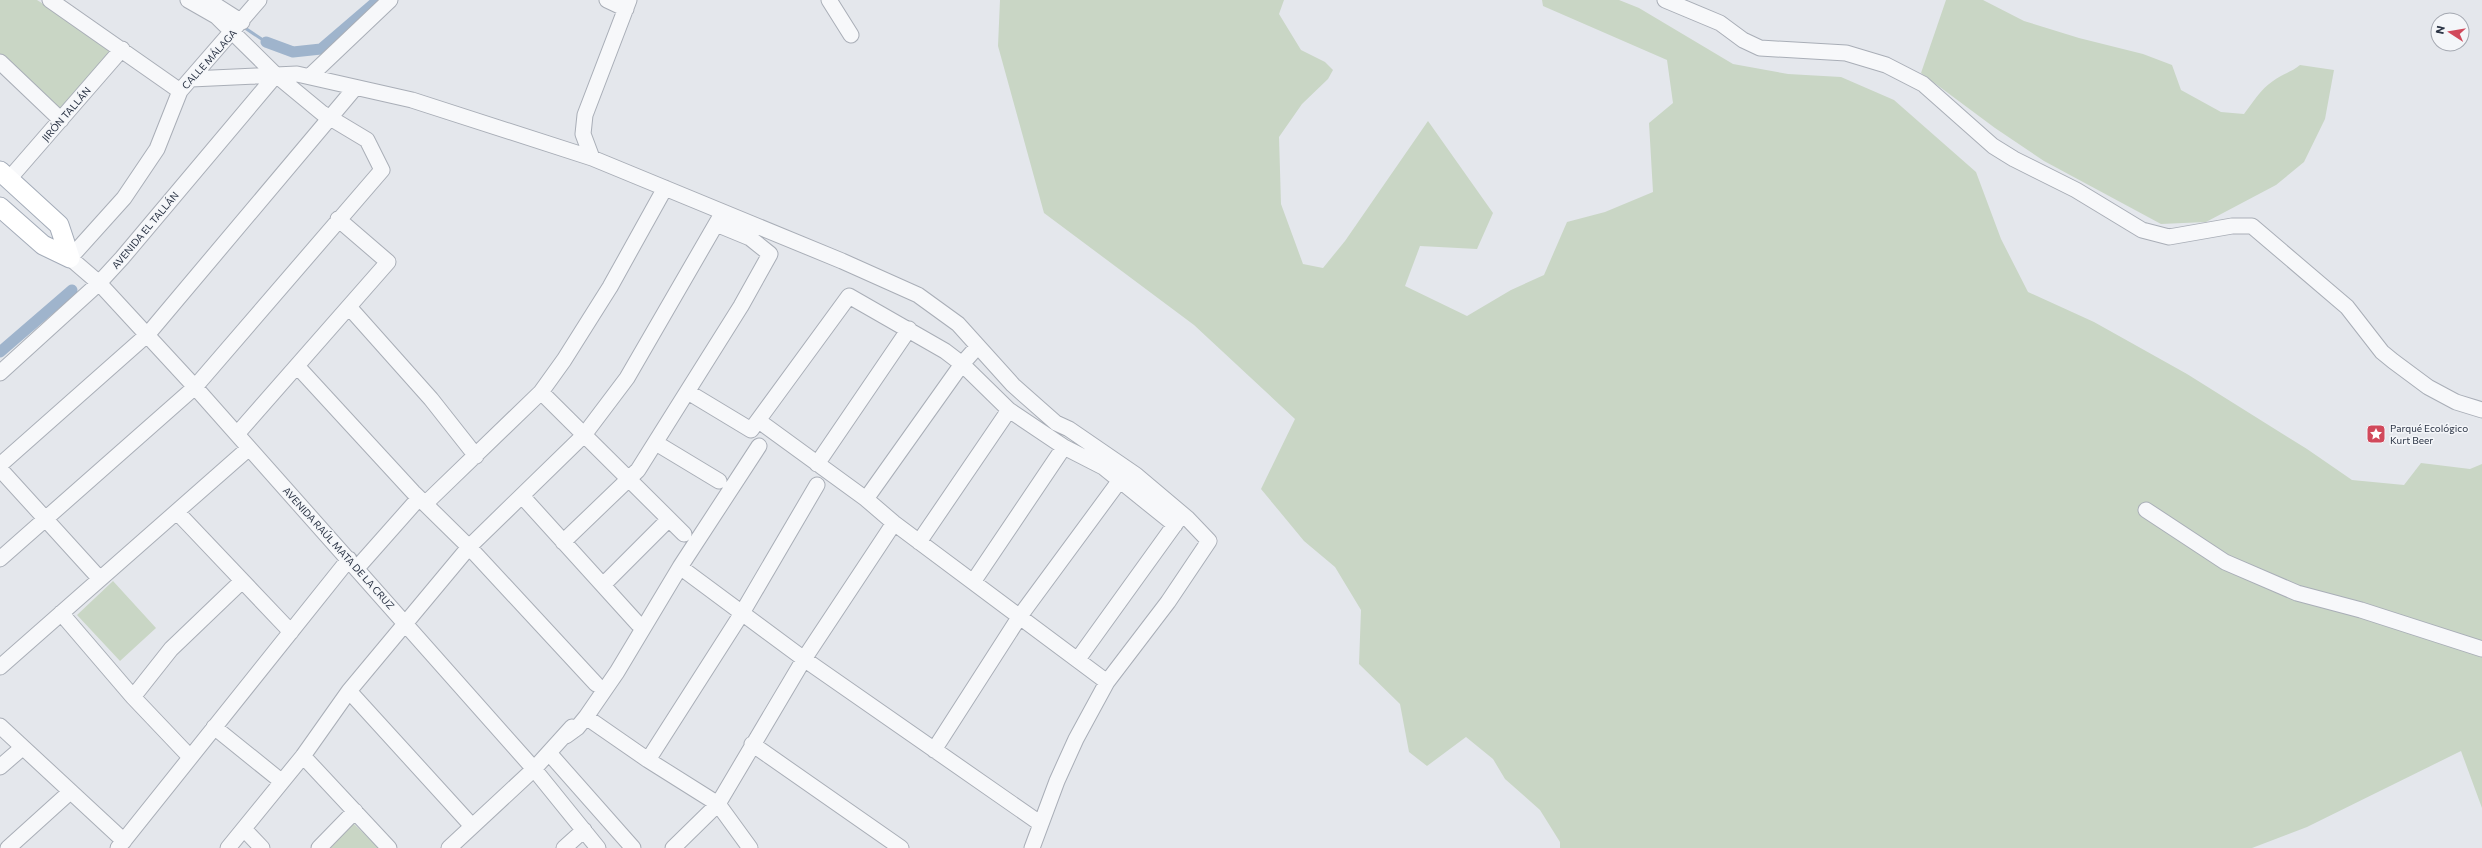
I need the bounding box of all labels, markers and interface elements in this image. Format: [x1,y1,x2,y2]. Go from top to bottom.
north arrow [2430,12,2470,52]
text: N [2433,24,2447,35]
street label: CALLE MÁLAGA [179,27,239,91]
street label: JIRÓN TALLÁN [39,84,93,144]
street label: AVENIDA EL TALLÁN [109,189,181,271]
place label: Parqué Ecológico Kurt Beer [2390,422,2468,446]
place icon: Parqué Ecológico Kurt Beer [2365,423,2387,445]
street label: AVENIDA RAÚL MATA DE LA CRUZ [281,484,397,612]

